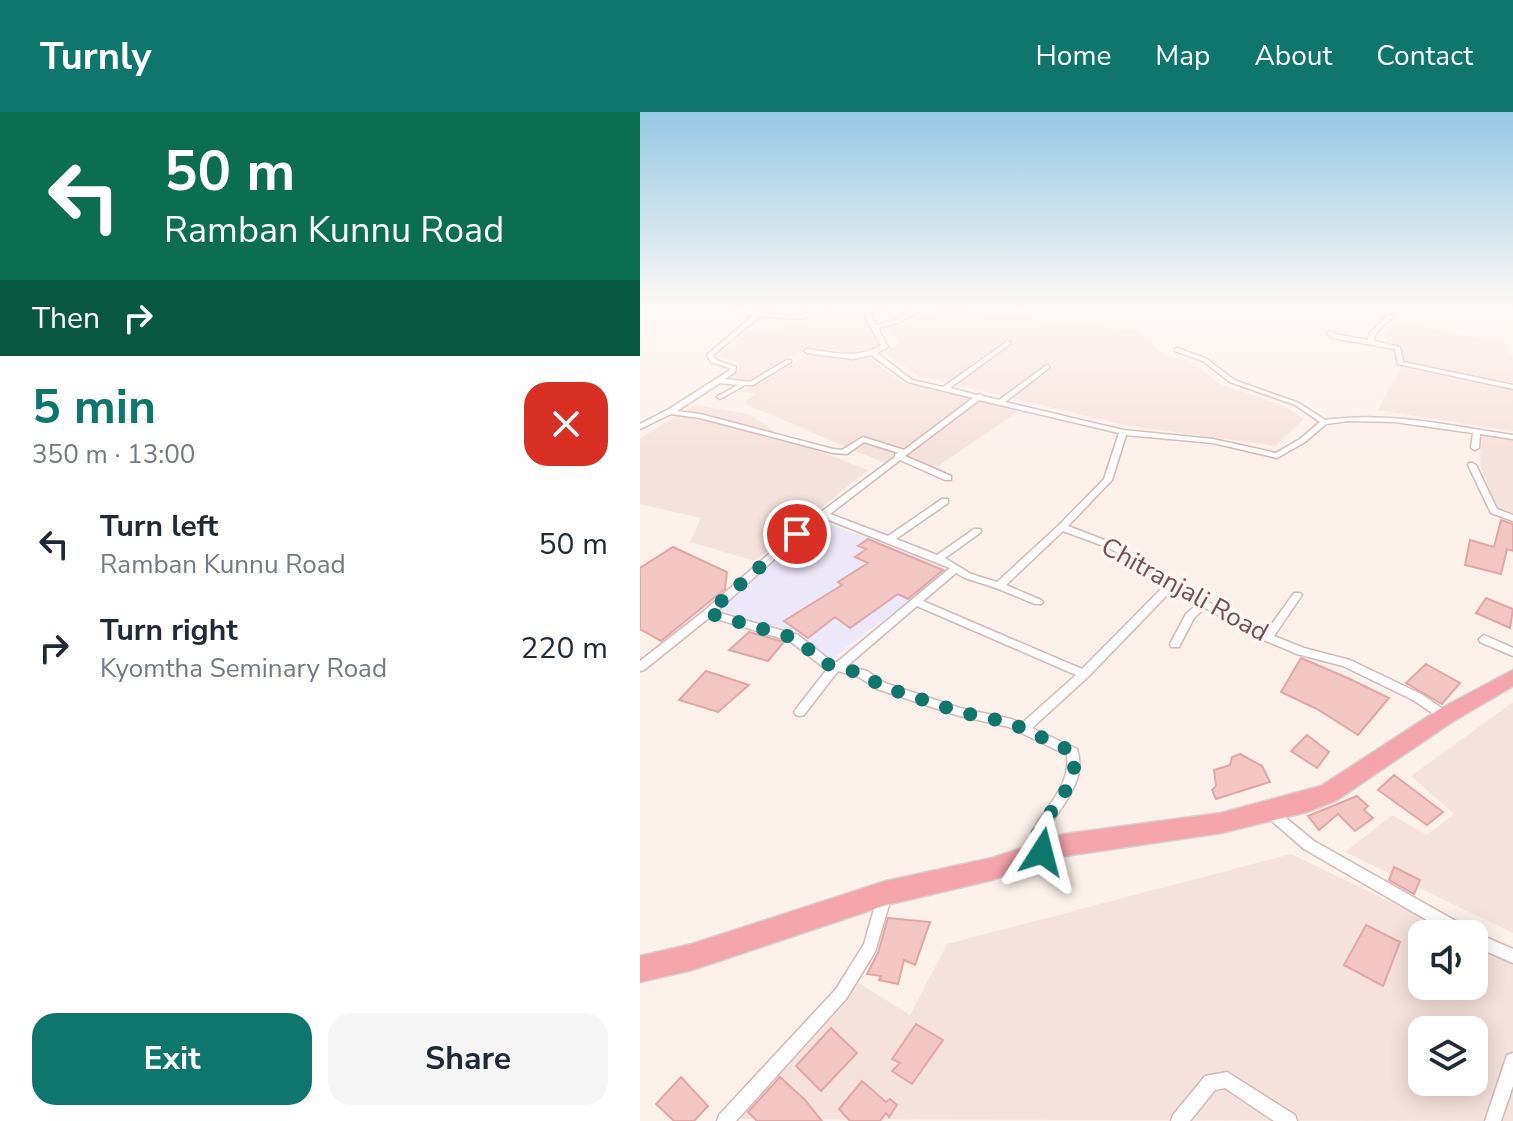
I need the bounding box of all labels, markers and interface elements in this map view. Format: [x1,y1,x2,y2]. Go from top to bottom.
text: Turnly [40,31,152,82]
text: Home [1036,37,1111,75]
text: Map [1155,37,1210,75]
text: About [1254,37,1332,75]
text: Contact [1376,37,1473,75]
text: 50 m [164,133,295,210]
icon: left [32,144,136,248]
text: Ramban Kunnu Road [164,206,504,255]
icon: right [116,296,160,340]
text: Then [32,298,100,339]
text: 5 min [32,374,156,440]
button: close [524,382,608,466]
text: 350 m · 13:00 [32,437,195,472]
pin [763,500,831,568]
text: Turn left [100,506,218,547]
icon: arrive [775,512,819,556]
icon: left [32,522,76,566]
text: 50 m [539,524,608,565]
street label: Chitranjali Road [1095,529,1275,650]
text: Ramban Kunnu Road [100,547,346,582]
text: Turn right [100,610,238,651]
icon: right [32,626,76,670]
text: 220 m [521,628,608,669]
text: Kyomtha Seminary Road [100,651,387,686]
position arrow [1000,810,1084,894]
map controls [1408,920,1488,1096]
button: sound [1408,920,1488,1000]
button: Exit [32,1013,312,1105]
button: Share [328,1013,608,1105]
button: layers [1408,1016,1488,1096]

